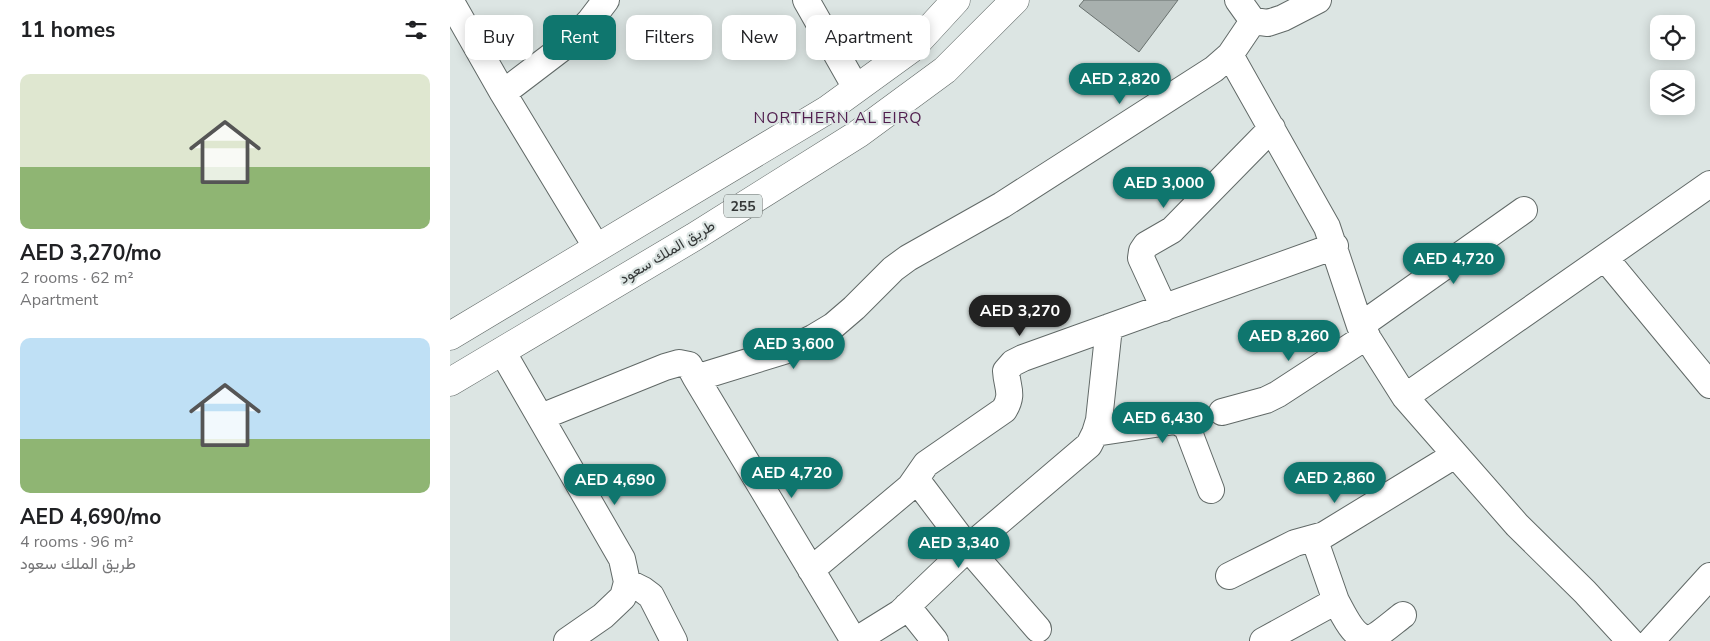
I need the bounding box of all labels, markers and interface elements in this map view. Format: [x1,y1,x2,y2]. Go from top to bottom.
chip: Buy [465,15,533,60]
chip: Rent [543,15,616,60]
chip: Filters [626,15,712,60]
chip: New [722,15,796,60]
chip: Apartment [806,15,930,60]
map controls [1650,15,1695,115]
button: locate [1650,15,1695,60]
text: 11 homes [20,16,115,44]
icon: filters [402,16,430,44]
pin: AED 2,820 [1063,62,1177,105]
text: AED 2,820 [1080,68,1160,90]
button: layers [1650,70,1695,115]
icon: home [180,107,270,197]
district label: NORTHERN AL EIRQ [753,107,923,129]
pin: AED 3,000 [1107,166,1221,209]
text: AED 3,000 [1124,172,1204,194]
road number: 255 [724,195,762,218]
street label: طريق الملك سعود [615,215,719,289]
text: AED 3,270/mo [20,239,161,267]
pin: AED 4,720 [1397,242,1511,285]
text: AED 4,720 [1414,248,1494,270]
text: 2 rooms · 62 m² [20,267,133,289]
text: Apartment [20,289,98,311]
pin: AED 3,270 [963,294,1077,337]
text: AED 3,270 [980,300,1060,322]
pin: AED 8,260 [1232,320,1346,362]
text: AED 8,260 [1249,325,1329,347]
pin: AED 3,600 [737,328,851,370]
text: AED 3,600 [754,333,834,355]
icon: home [180,370,270,460]
pin: AED 6,430 [1106,402,1220,444]
text: AED 6,430 [1123,407,1203,429]
pin: AED 4,720 [735,456,849,499]
text: AED 4,720 [752,462,832,484]
pin: AED 2,860 [1278,462,1392,504]
pin: AED 4,690 [558,464,672,506]
text: AED 2,860 [1295,467,1375,489]
text: AED 4,690 [575,469,655,491]
text: AED 4,690/mo [20,503,161,531]
pin: AED 3,340 [902,526,1016,569]
text: 4 rooms · 96 m² [20,531,133,553]
text: AED 3,340 [919,532,999,554]
text: طريق الملك سعود [20,553,136,575]

